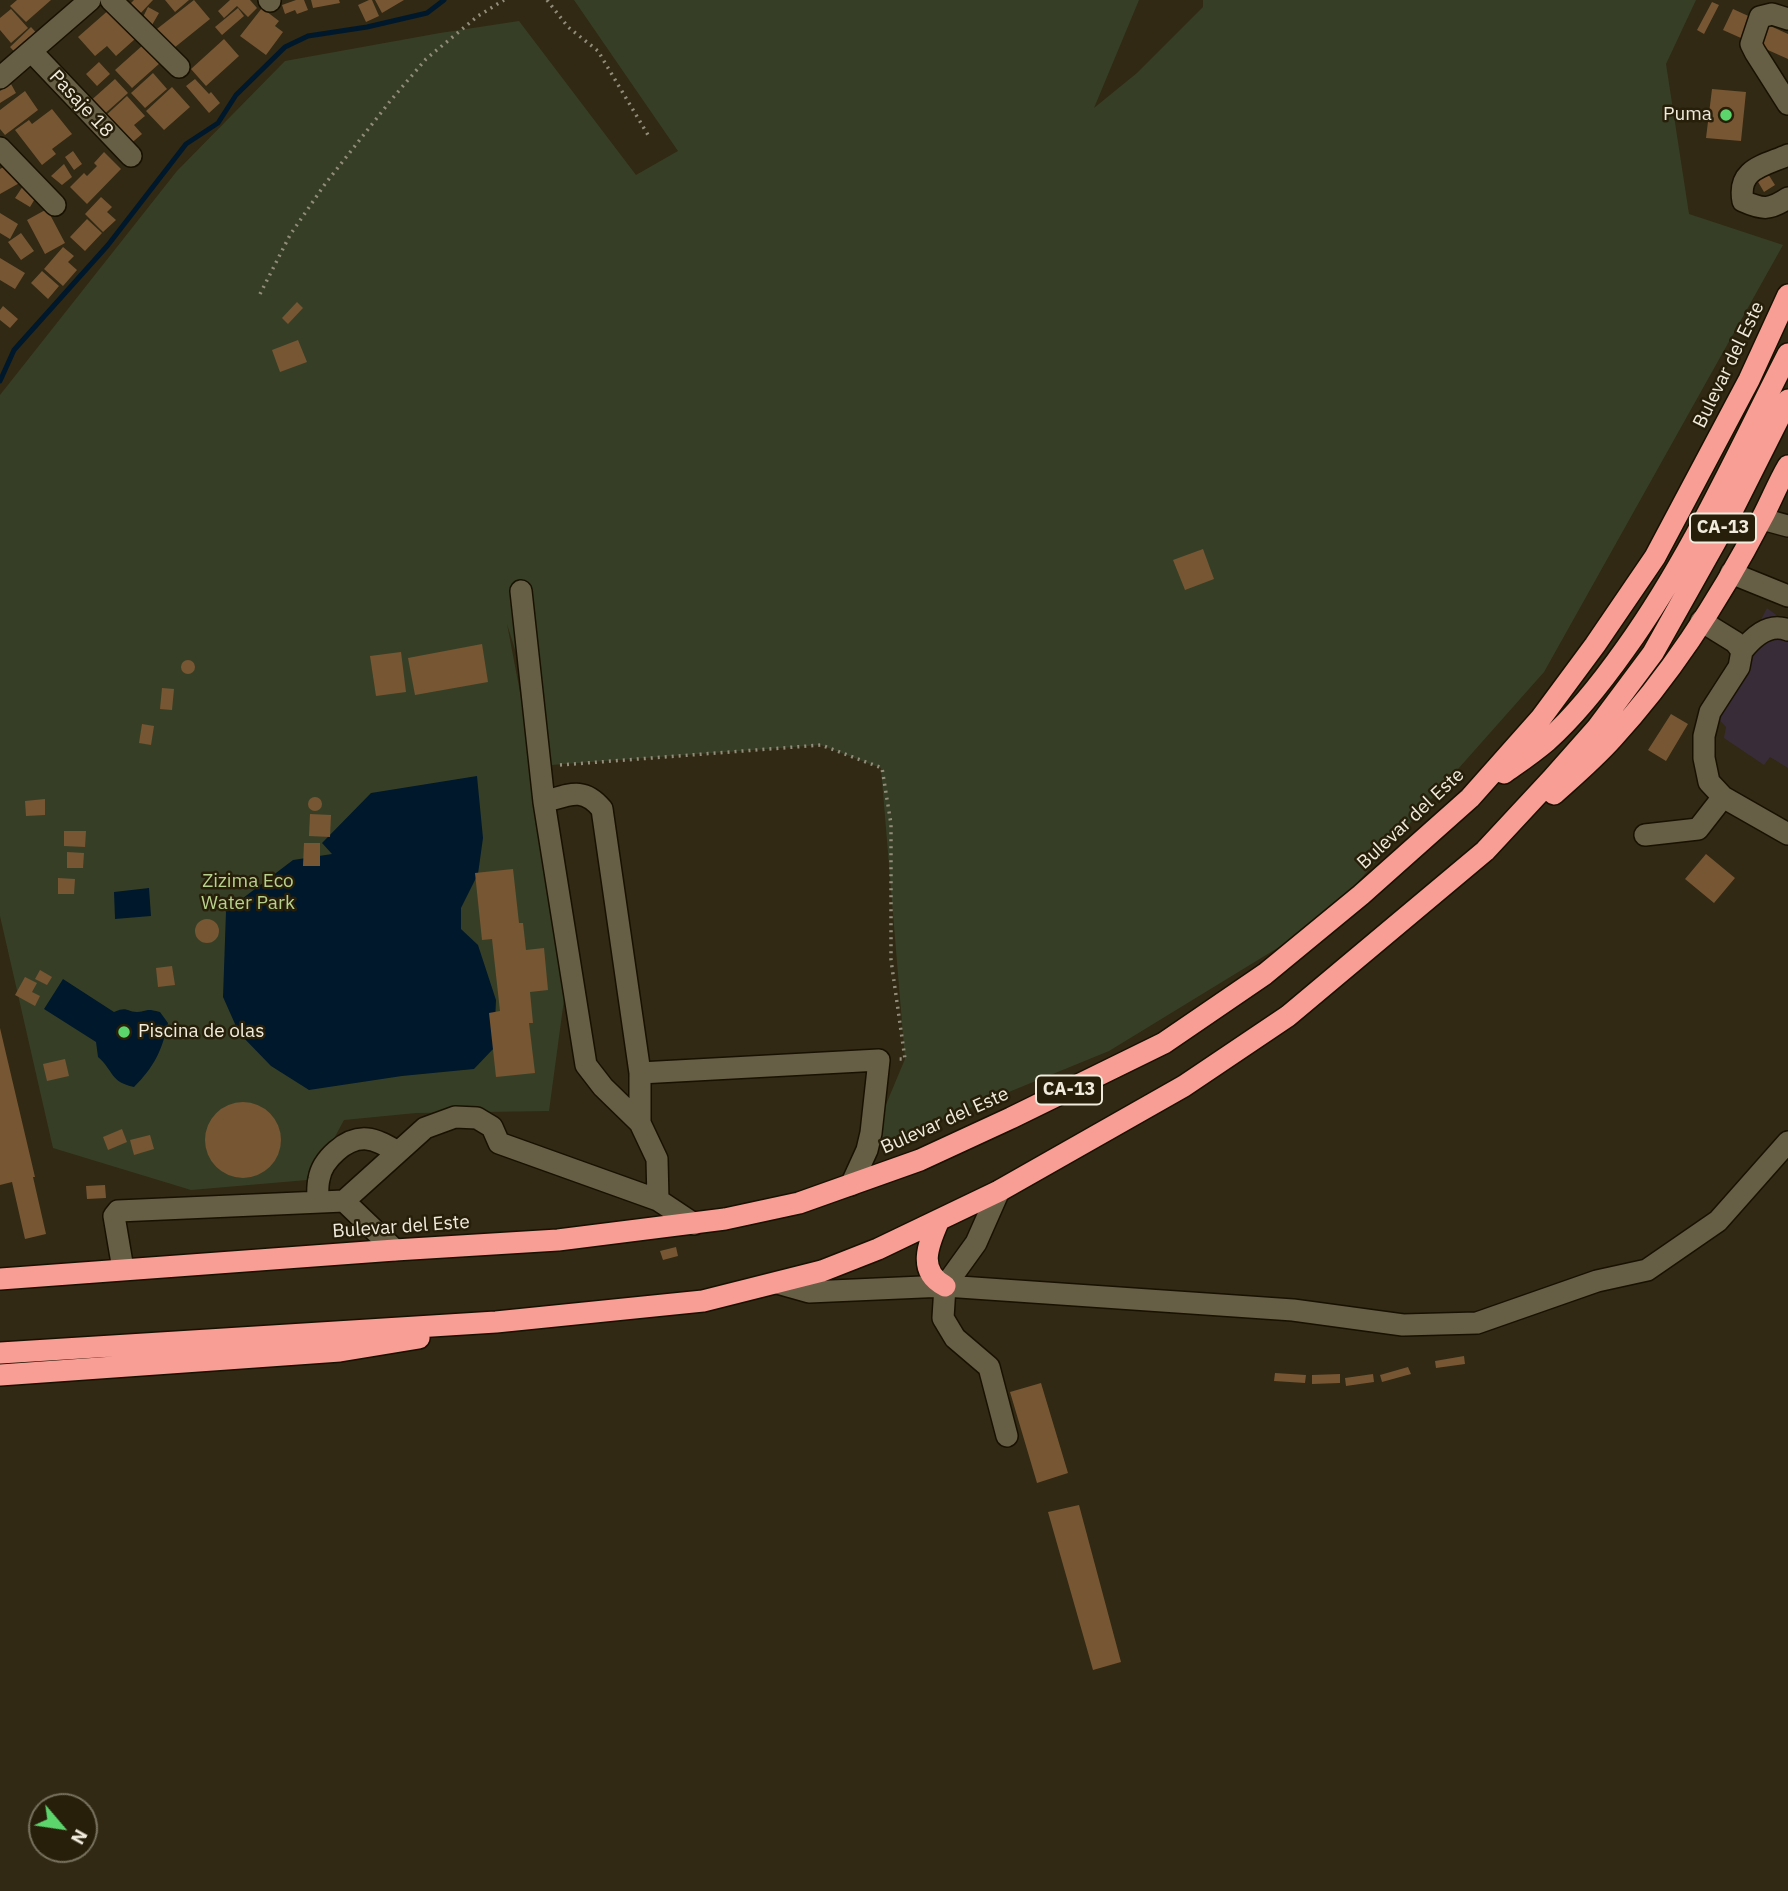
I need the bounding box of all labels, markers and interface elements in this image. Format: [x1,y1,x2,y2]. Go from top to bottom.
street label: Pasaje 18 [44,66,118,142]
place label: Puma [1663,104,1712,126]
marker: Puma [1718,107,1734,123]
street label: Bulevar del Este [1689,298,1769,432]
road number: CA-13 [1690,514,1756,542]
street label: Bulevar del Este [1353,764,1469,874]
park label: Zizima Eco Water Park [201,871,295,915]
place label: Piscina de olas [138,1021,264,1043]
marker: Piscina de olas [116,1024,132,1040]
road number: CA-13 [1036,1076,1102,1105]
street label: Bulevar del Este [877,1083,1013,1159]
street label: Bulevar del Este [331,1211,471,1243]
north arrow [28,1793,98,1863]
text: N [66,1825,93,1849]

